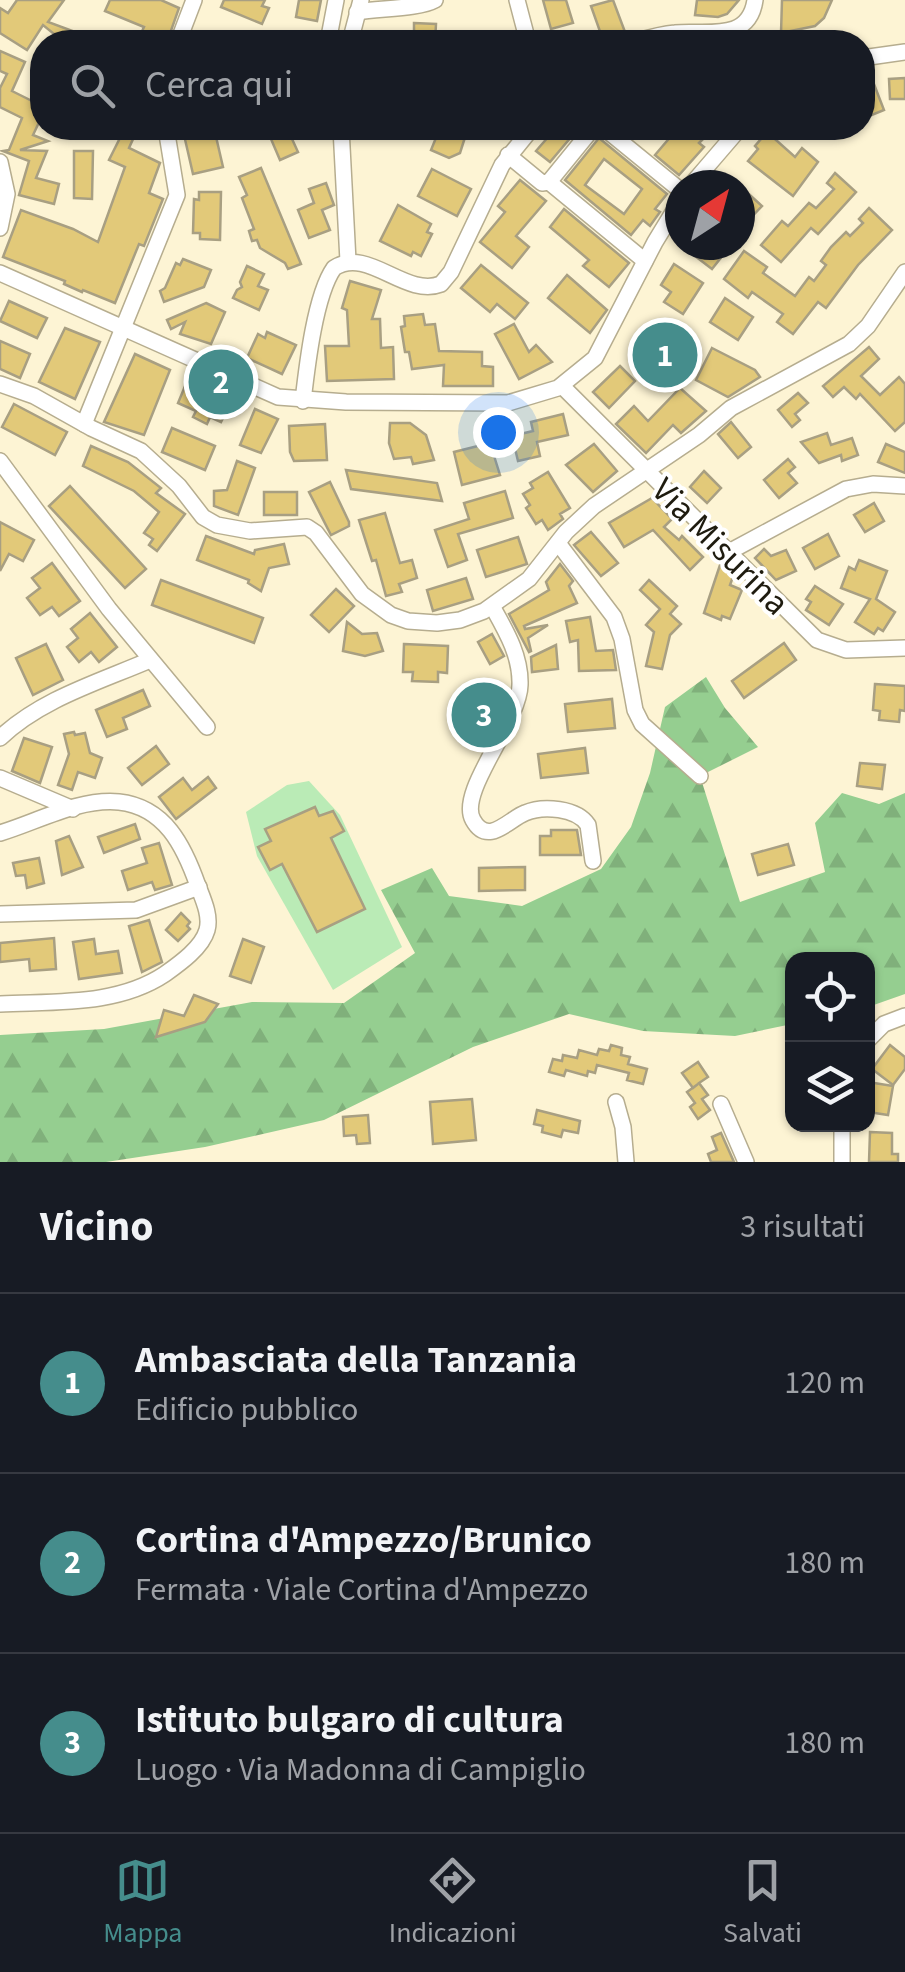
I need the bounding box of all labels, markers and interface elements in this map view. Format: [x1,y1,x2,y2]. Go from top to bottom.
search box [30,30,875,140]
icon: search [65,58,120,113]
text: Cerca qui [145,58,293,112]
north arrow [665,170,755,260]
pin: 1 [632,318,698,392]
pin: 2 [188,344,254,420]
your location [473,407,524,458]
street label: Via Misurina [640,467,800,627]
pin: 3 [452,678,516,752]
map controls [785,952,875,1132]
button: locate [785,952,875,1042]
button: layers [785,1042,875,1132]
text: Vicino [40,1197,154,1257]
text: 3 risultati [740,1204,865,1250]
text: Ambasciata della Tanzania [135,1333,577,1387]
text: 1 [64,1360,81,1406]
text: 120 m [784,1360,865,1406]
text: Edificio pubblico [135,1387,358,1433]
text: Cortina d'Ampezzo/Brunico [135,1513,592,1567]
text: 2 [64,1540,81,1586]
text: 180 m [784,1540,865,1586]
text: Fermata · Viale Cortina d'Ampezzo [135,1567,589,1613]
text: Istituto bulgaro di cultura [135,1693,564,1747]
text: 3 [64,1720,81,1766]
text: 180 m [784,1720,865,1766]
text: Luogo · Via Madonna di Campiglio [135,1747,586,1793]
tab: Mappa [103,1853,182,1953]
tab: Indicazioni [389,1853,517,1953]
tab: Salvati [723,1853,802,1953]

